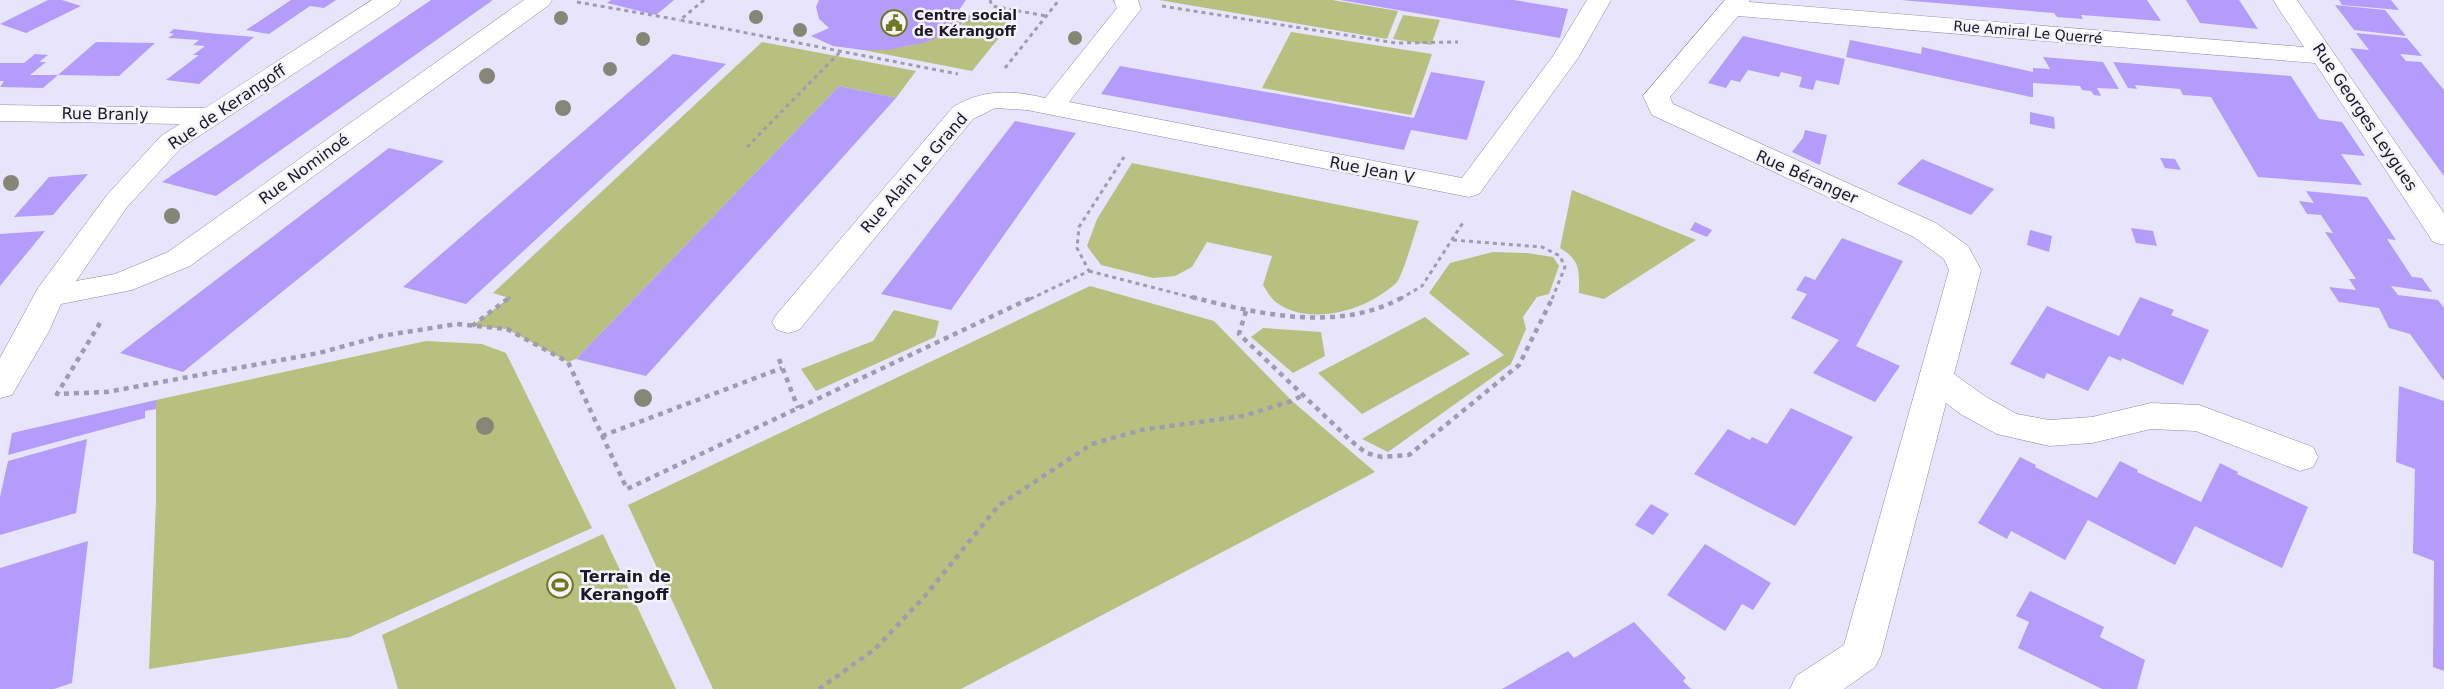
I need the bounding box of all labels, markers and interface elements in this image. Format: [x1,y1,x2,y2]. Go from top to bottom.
place label: Centre social de Kérangoff [914,7,1017,39]
public building icon: Centre social de Kérangoff [879,8,909,38]
street label: Rue Amiral Le Querré [1953,18,2103,46]
street label: Rue Georges Leygues [2309,40,2421,194]
street label: Rue de Kerangoff [165,60,290,153]
street label: Rue Branly [61,104,149,124]
street label: Rue Alain Le Grand [857,109,971,237]
street label: Rue Nominoé [255,130,353,208]
street label: Rue Béranger [1753,146,1861,208]
street label: Rue Jean V [1328,152,1416,188]
place label: Terrain de Kerangoff [580,567,671,604]
sports icon: Terrain de Kerangoff [545,570,575,600]

